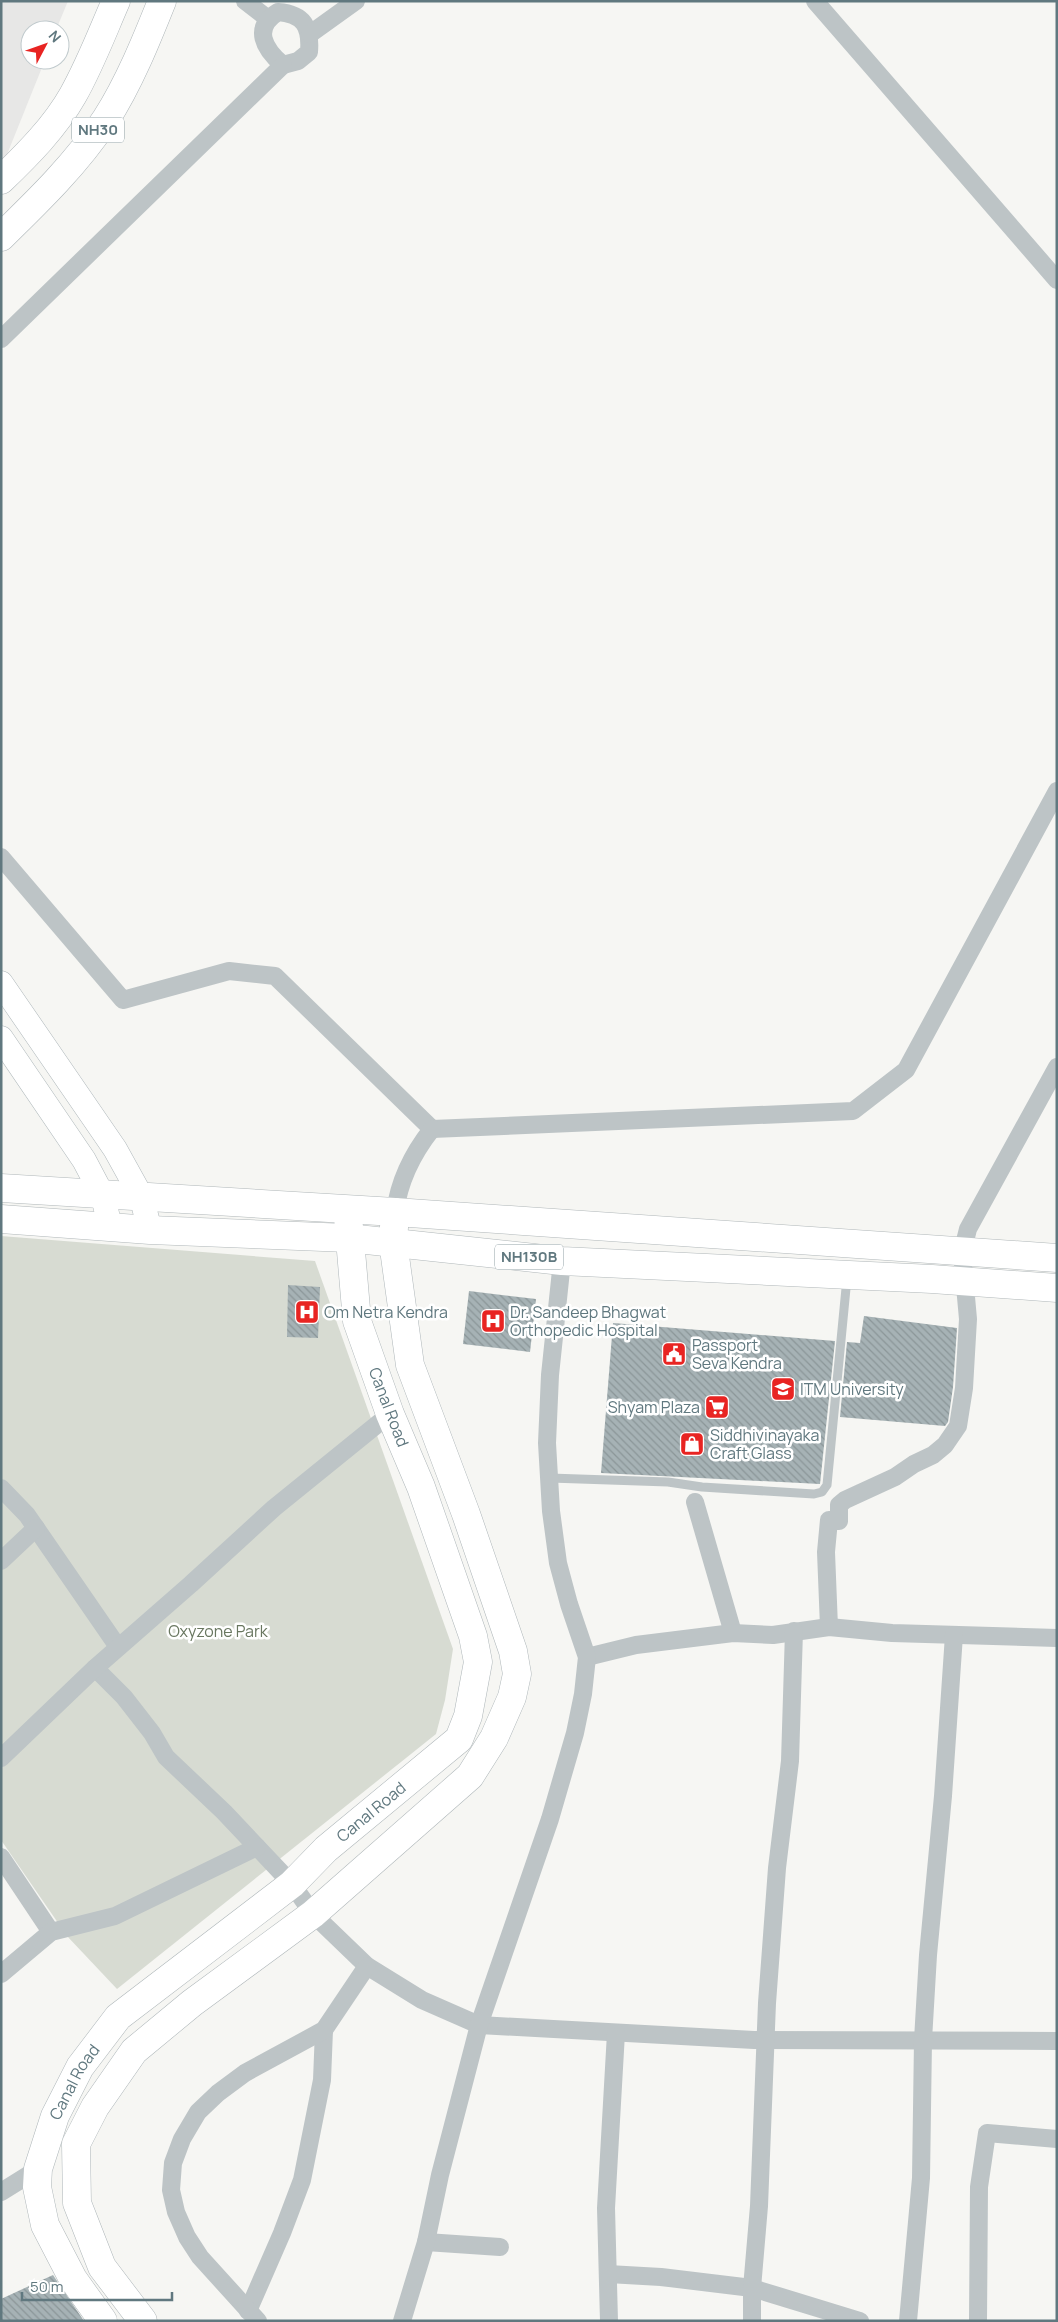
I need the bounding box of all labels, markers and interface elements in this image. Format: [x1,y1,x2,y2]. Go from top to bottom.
north arrow [20,20,70,70]
text: N [45,26,66,46]
road number: NH30 [72,118,124,142]
road number: NH130B [495,1244,563,1270]
hospital icon: Om Netra Kendra [294,1299,320,1325]
place label: Om Netra Kendra [324,1301,448,1323]
place label: Dr. Sandeep Bhagwat Orthopedic Hospital [510,1301,666,1341]
hospital icon: Dr. Sandeep Bhagwat Orthopedic Hospital [480,1308,506,1334]
place label: Passport Seva Kendra [692,1334,782,1374]
public building icon: Passport Seva Kendra [661,1341,687,1367]
street label: Canal Road [364,1364,414,1450]
school or university icon: ITM University [770,1376,796,1402]
place label: ITM University [800,1378,904,1400]
supermarket icon: Shyam Plaza [704,1394,730,1420]
place label: Shyam Plaza [608,1396,700,1418]
place label: Siddhivinayaka Craft Glass [710,1424,819,1464]
shop icon: Siddhivinayaka Craft Glass [679,1431,705,1457]
park label: Oxyzone Park [168,1620,269,1642]
street label: Canal Road [332,1777,410,1847]
street label: Canal Road [44,2040,104,2123]
scale bar [22,2270,172,2302]
text: 50 m [30,2276,64,2297]

